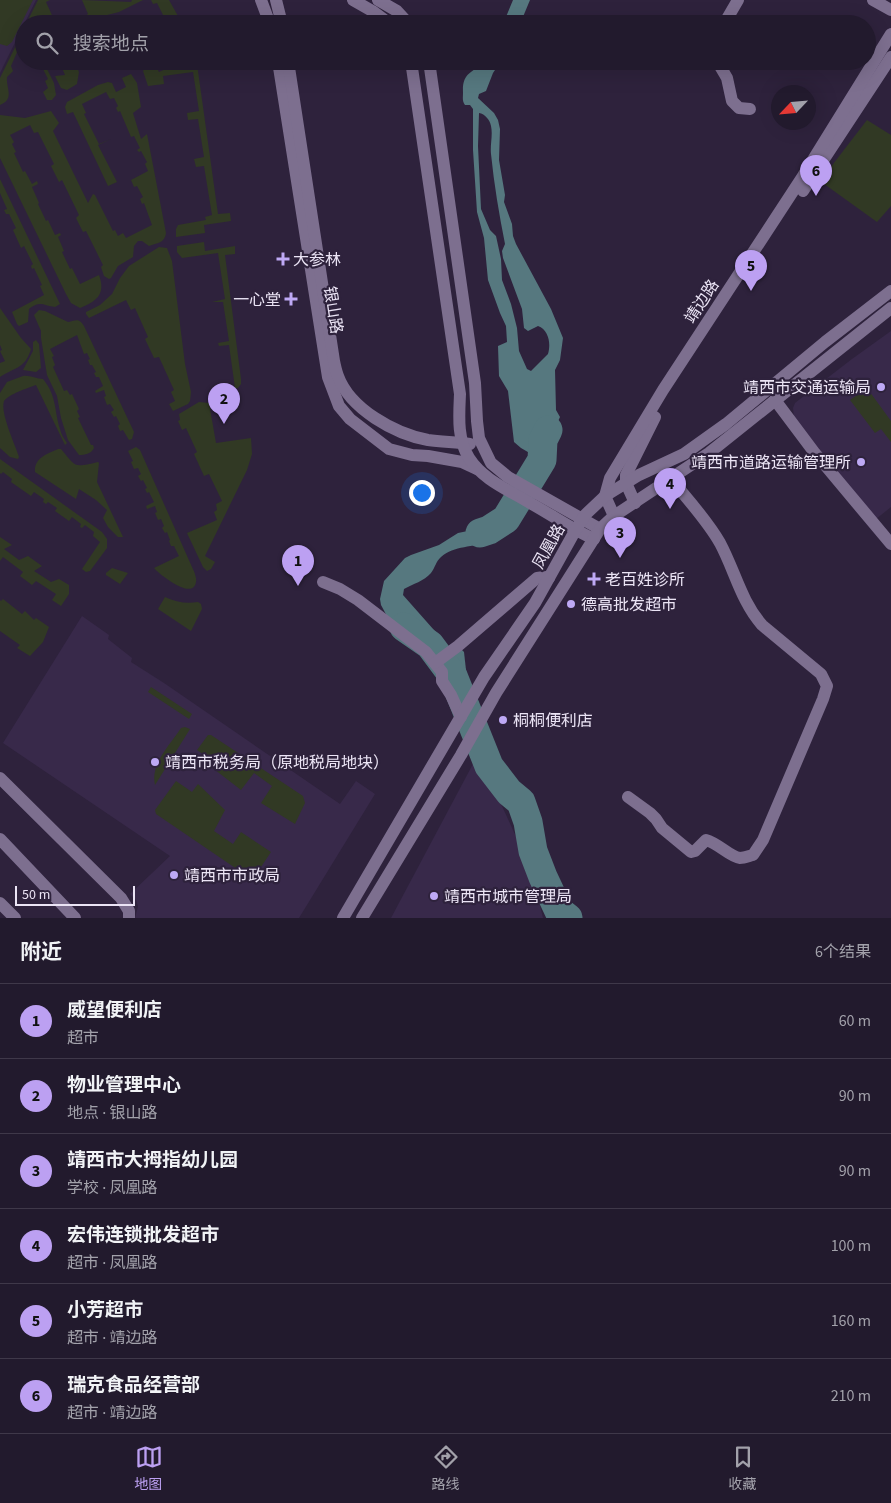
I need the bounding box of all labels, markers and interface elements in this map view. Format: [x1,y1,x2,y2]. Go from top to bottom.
search box [15,15,876,70]
icon: search [33,29,61,57]
text: 搜索地点 [73,31,149,58]
north arrow [771,85,816,130]
pin: 6 [800,155,832,196]
place label: 大参林 [293,249,341,271]
pin: 5 [735,250,767,291]
marker: 大参林 [277,253,289,265]
street label: 靖边路 [680,275,724,328]
street label: 银山路 [318,285,348,336]
place label: 一心堂 [233,289,281,311]
marker: 一心堂 [285,293,297,305]
place label: 靖西市交通运输局 [743,377,871,399]
marker: 靖西市交通运输局 [875,381,887,393]
pin: 2 [208,383,240,424]
place label: 靖西市道路运输管理所 [691,452,851,474]
marker: 靖西市道路运输管理所 [855,456,867,468]
pin: 4 [654,468,686,509]
your location [409,480,435,506]
pin: 3 [604,517,636,558]
street label: 凤凰路 [528,520,570,573]
pin: 1 [282,545,314,586]
place label: 老百姓诊所 [605,569,685,591]
marker: 老百姓诊所 [587,572,601,586]
place label: 德高批发超市 [581,594,677,616]
marker: 德高批发超市 [565,598,577,610]
place label: 桐桐便利店 [513,710,593,732]
marker: 桐桐便利店 [497,714,509,726]
place label: 靖西市税务局（原地税局地块） [165,752,389,774]
marker: 靖西市税务局（原地税局地块） [149,756,161,768]
place label: 靖西市市政局 [184,865,280,887]
marker: 靖西市市政局 [168,869,180,881]
scale bar [15,883,135,906]
text: 50 m [22,885,50,905]
place label: 靖西市城市管理局 [444,886,572,908]
marker: 靖西市城市管理局 [428,890,440,902]
text: 附近 [20,937,62,967]
text: 6个结果 [815,941,871,963]
text: 威望便利店 [67,997,162,1024]
text: 1 [32,1010,40,1032]
text: 60 m [839,1010,871,1032]
text: 超市 [67,1027,99,1049]
text: 物业管理中心 [67,1072,181,1099]
text: 2 [32,1085,40,1107]
text: 90 m [839,1085,871,1107]
text: 地点 · 银山路 [67,1102,157,1124]
text: 靖西市大拇指幼儿园 [67,1147,238,1174]
text: 3 [32,1160,40,1182]
text: 90 m [839,1160,871,1182]
text: 学校 · 凤凰路 [67,1177,157,1199]
text: 宏伟连锁批发超市 [67,1222,219,1249]
text: 4 [32,1235,40,1257]
text: 100 m [831,1235,871,1257]
text: 超市 · 凤凰路 [67,1252,157,1274]
text: 小芳超市 [67,1297,143,1324]
text: 5 [32,1310,40,1332]
text: 160 m [831,1310,871,1332]
text: 超市 · 靖边路 [67,1327,157,1349]
text: 瑞克食品经营部 [67,1372,200,1399]
text: 6 [32,1385,40,1407]
text: 210 m [831,1385,871,1407]
text: 超市 · 靖边路 [67,1402,157,1424]
tab: 地图 [135,1443,163,1495]
tab: 路线 [432,1443,460,1495]
tab: 收藏 [729,1443,757,1495]

